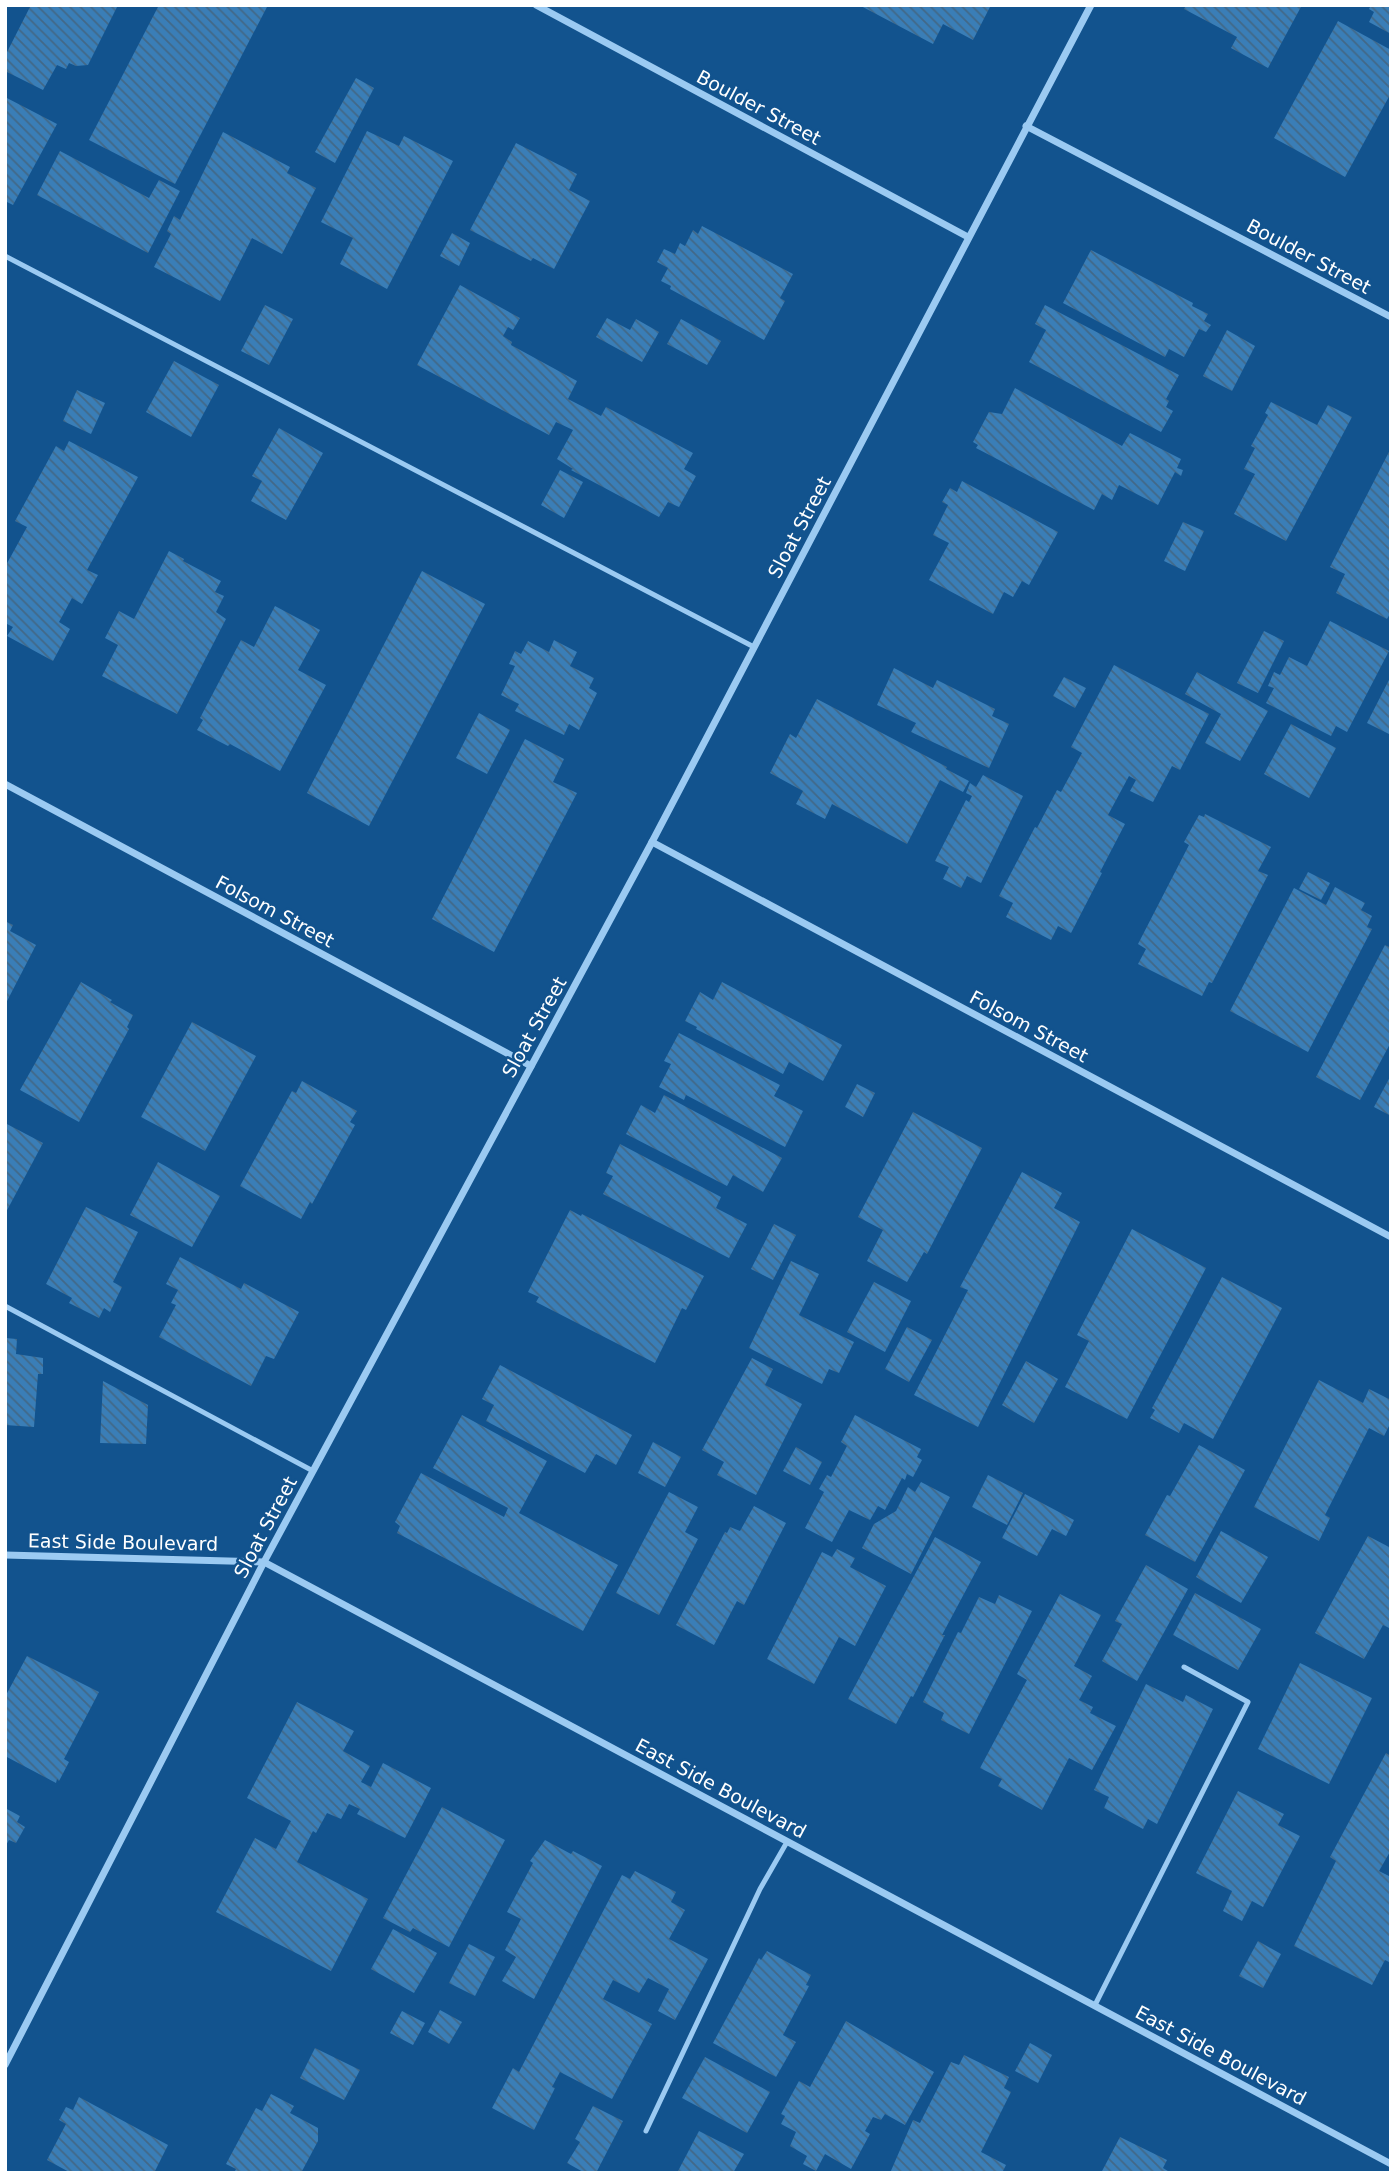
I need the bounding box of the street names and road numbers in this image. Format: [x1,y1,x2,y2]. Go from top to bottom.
street label: Boulder Street [693,65,825,149]
street label: Boulder Street [1243,214,1375,298]
street label: Sloat Street [763,472,835,582]
street label: Folsom Street [212,871,338,951]
street label: Sloat Street [497,973,571,1081]
street label: Folsom Street [966,986,1092,1066]
street label: Sloat Street [229,1472,301,1582]
street label: East Side Boulevard [28,1529,218,1555]
street label: East Side Boulevard [632,1734,810,1842]
street label: East Side Boulevard [1132,2001,1310,2109]

